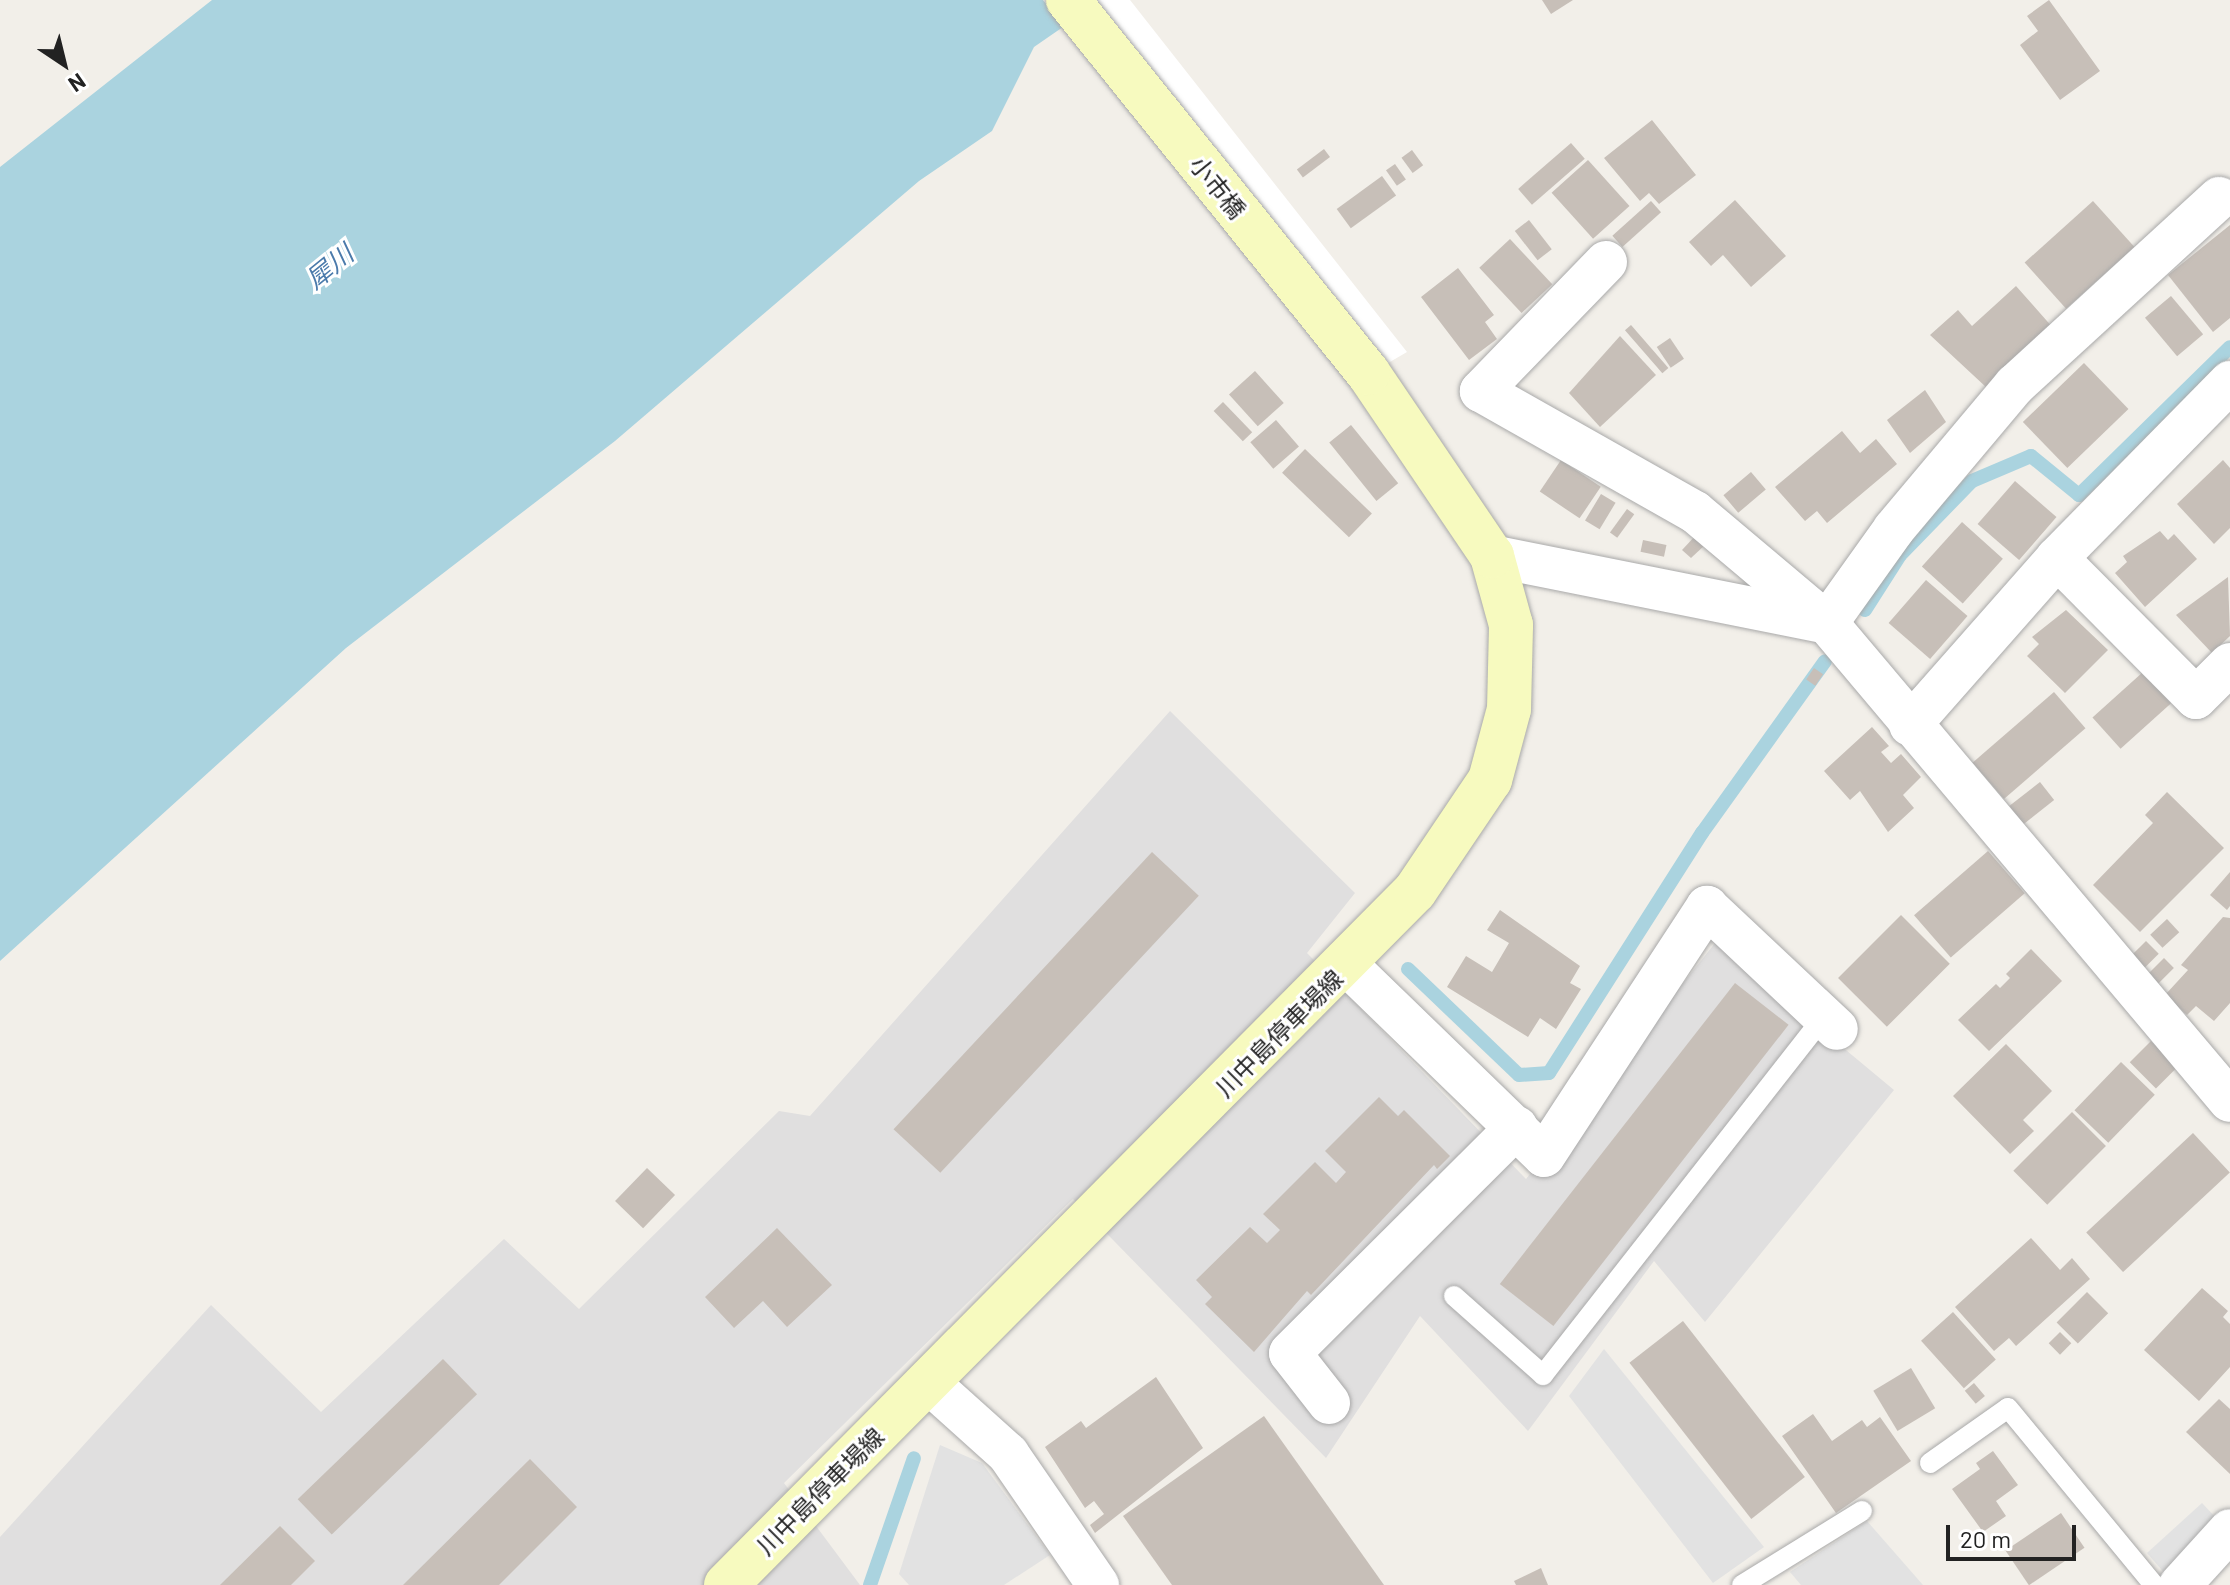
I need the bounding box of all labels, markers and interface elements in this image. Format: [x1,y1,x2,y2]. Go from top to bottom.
north arrow [24,24,104,104]
text: N [64,69,91,99]
street label: 小市橋 [1184,150,1252,224]
water label: 犀川 [299,238,359,294]
street label: 川中島停車場線 [1209,963,1349,1103]
street label: 川中島停車場線 [750,1421,890,1561]
scale bar [1950,1509,2080,1559]
text: 20 m [1960,1524,2011,1553]

